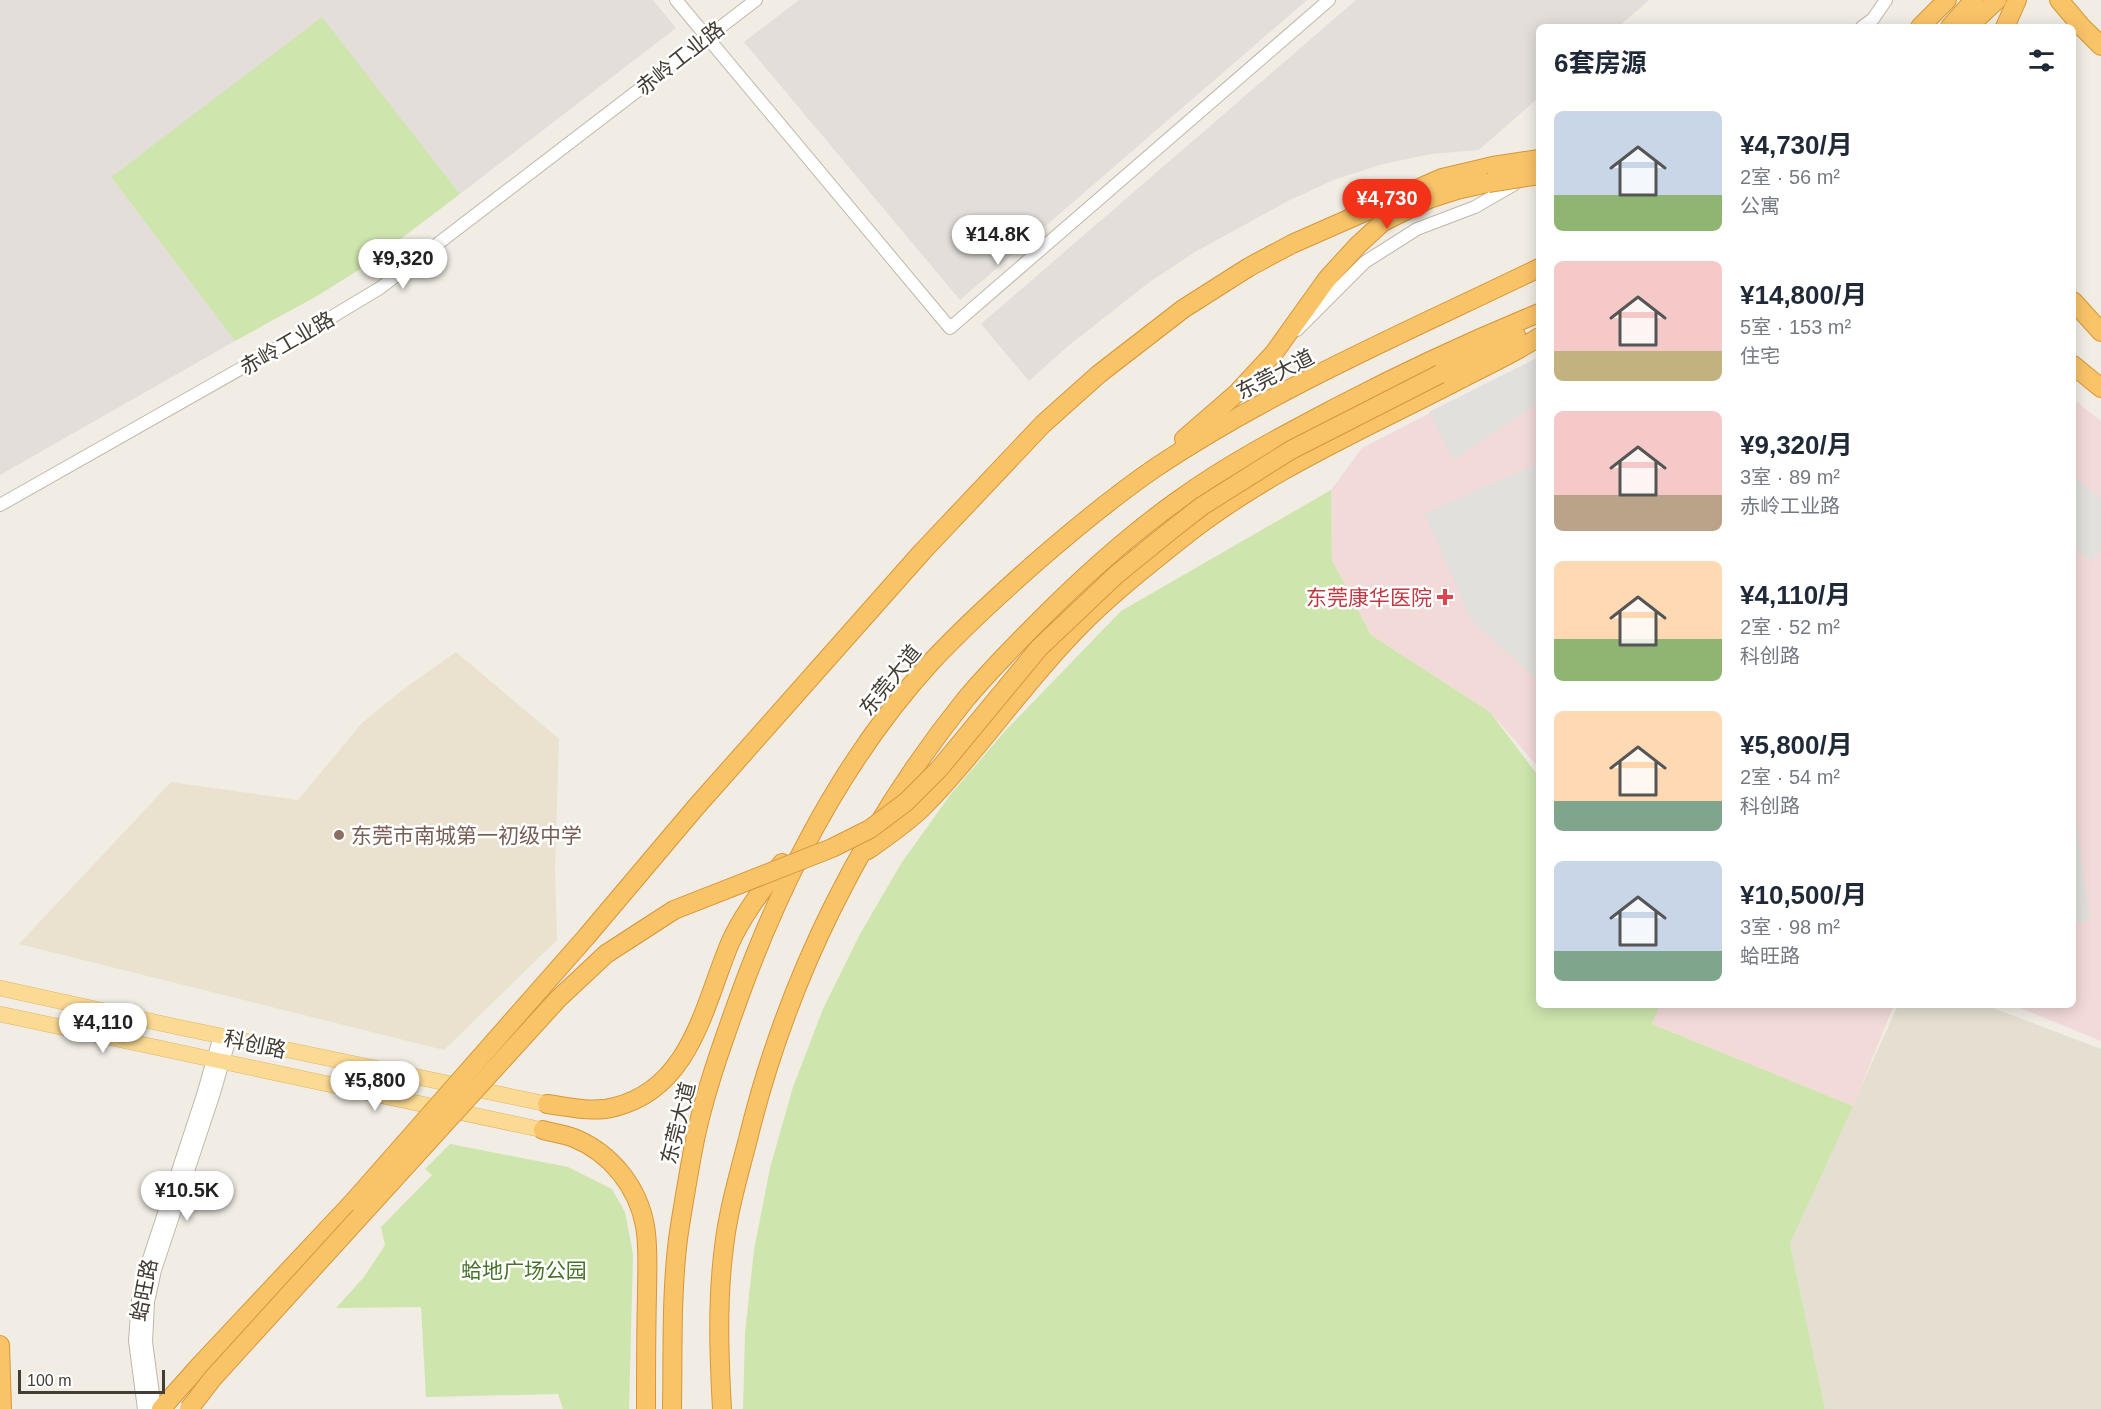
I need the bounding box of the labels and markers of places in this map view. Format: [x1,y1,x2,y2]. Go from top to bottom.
pin: ¥4,730 [1338,179,1436,230]
pin: ¥14.8K [949,215,1047,266]
pin: ¥9,320 [354,239,452,290]
place label: 东莞康华医院 [1306,586,1432,609]
marker: 东莞康华医院 [1436,588,1454,606]
place label: 东莞市南城第一初级中学 [351,824,582,847]
marker: 东莞市南城第一初级中学 [332,828,346,842]
pin: ¥4,110 [54,1003,152,1054]
pin: ¥5,800 [326,1061,424,1112]
pin: ¥10.5K [138,1171,236,1222]

